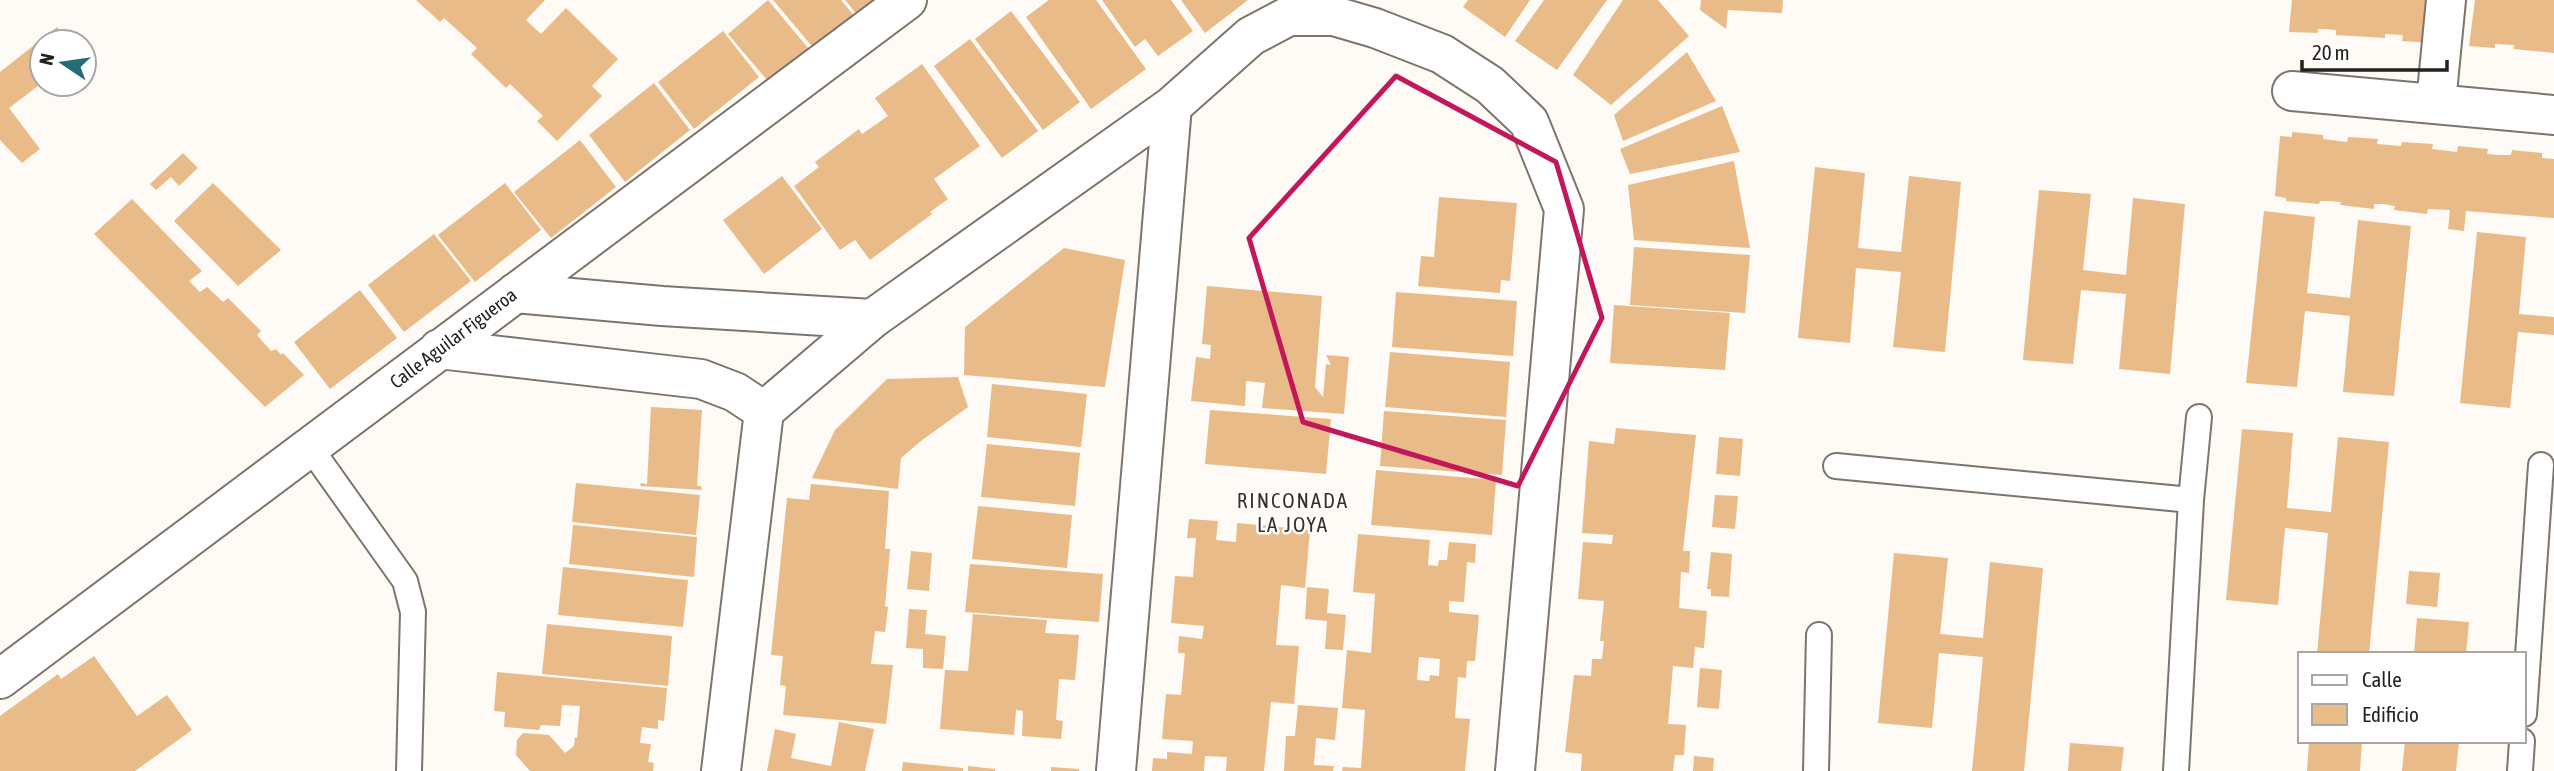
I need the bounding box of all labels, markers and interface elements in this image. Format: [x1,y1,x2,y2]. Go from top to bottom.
north arrow [28,28,98,98]
scale bar [2302,28,2447,72]
text: 20 m [2312,40,2350,64]
text: N [34,51,58,67]
street label: Calle Aguilar Figueroa [385,283,521,393]
district label: RINCONADA LA JOYA [1237,488,1349,536]
legend [2298,652,2526,743]
text: Calle [2362,667,2402,691]
text: Edificio [2362,702,2419,726]

